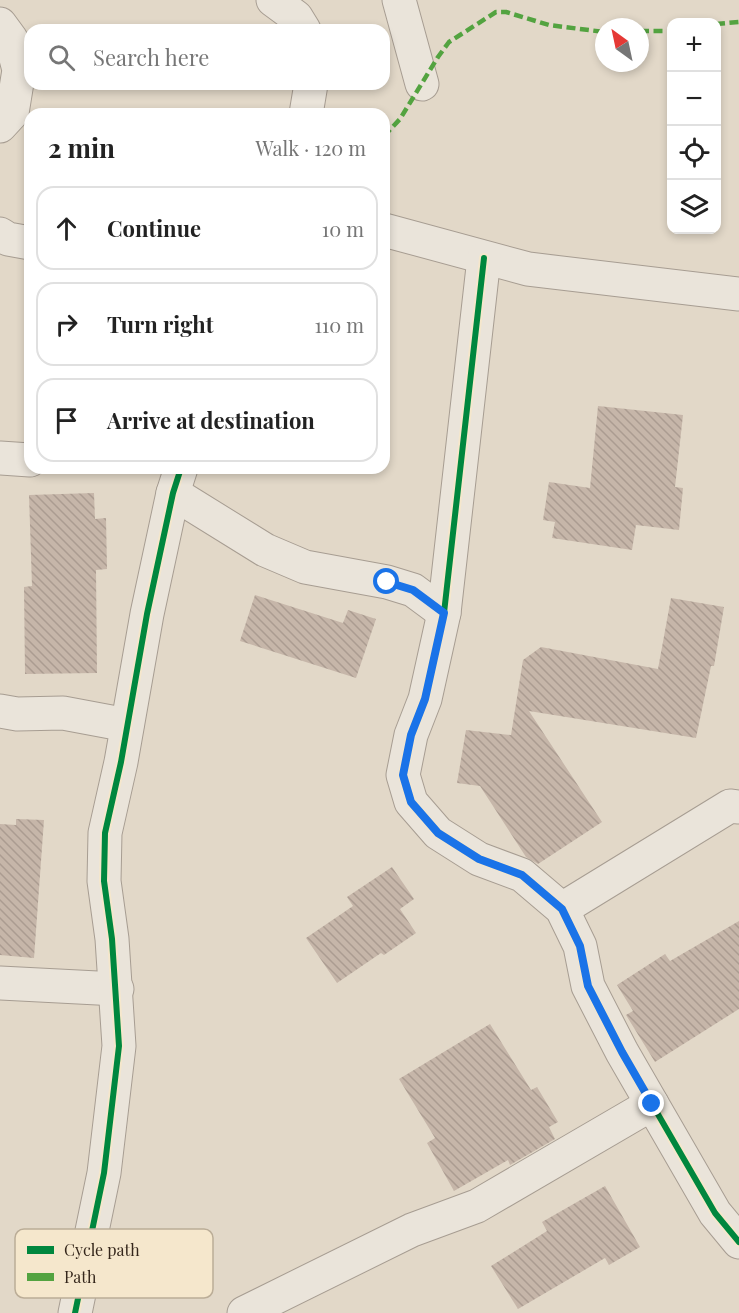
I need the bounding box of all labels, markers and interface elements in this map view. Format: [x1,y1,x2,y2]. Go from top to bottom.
north arrow [595,18,649,72]
map controls [667,18,721,234]
button: + [667,18,721,72]
search box [24,24,390,90]
icon: search [45,41,78,74]
text: Search here [93,42,209,72]
button: − [667,72,721,126]
button: locate [667,126,721,180]
text: 2 min [48,130,115,165]
text: Walk · 120 m [256,134,366,161]
button: layers [667,180,721,234]
icon: ahead [50,212,83,245]
text: Continue [107,213,201,243]
text: 10 m [322,215,364,242]
icon: right [50,308,83,341]
text: Turn right [107,309,213,339]
text: 110 m [314,311,364,338]
icon: arrive [50,404,83,437]
text: Arrive at destination [107,405,315,435]
route start [373,568,399,594]
route end [638,1090,664,1116]
legend [15,1229,213,1298]
text: Cycle path [64,1239,140,1260]
text: Path [64,1266,97,1287]

